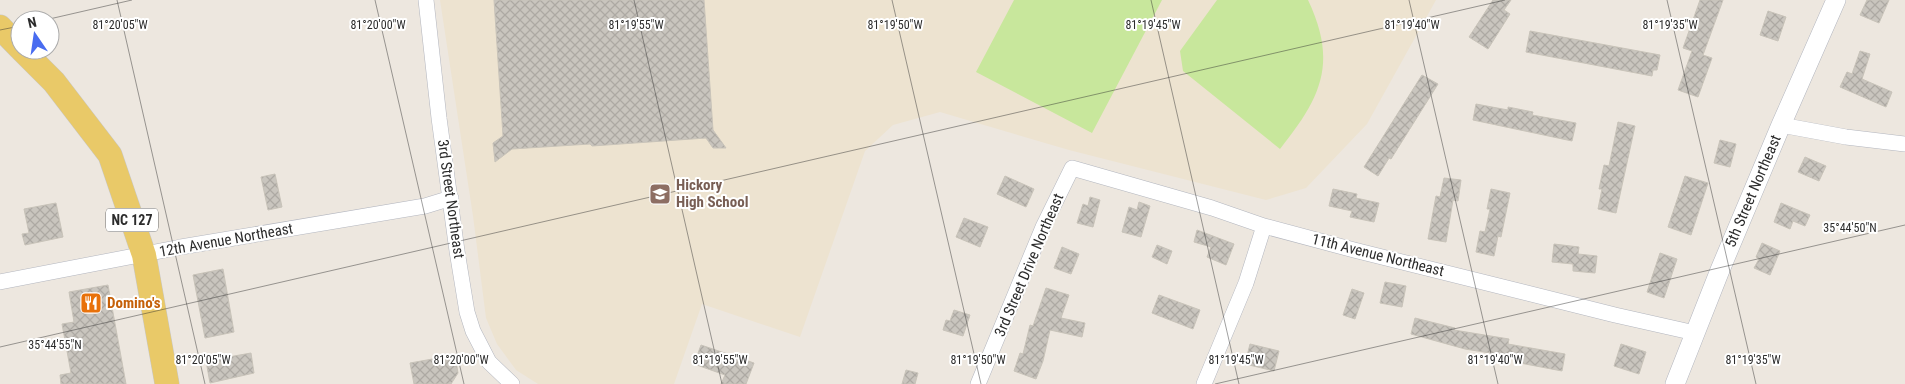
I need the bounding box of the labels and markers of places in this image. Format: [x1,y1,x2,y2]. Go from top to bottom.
place label: Hickory High School [676,176,748,211]
school or university icon: Hickory High School [648,182,672,206]
restaurant icon: Domino's [79,291,103,315]
place label: Domino's [107,294,161,312]

